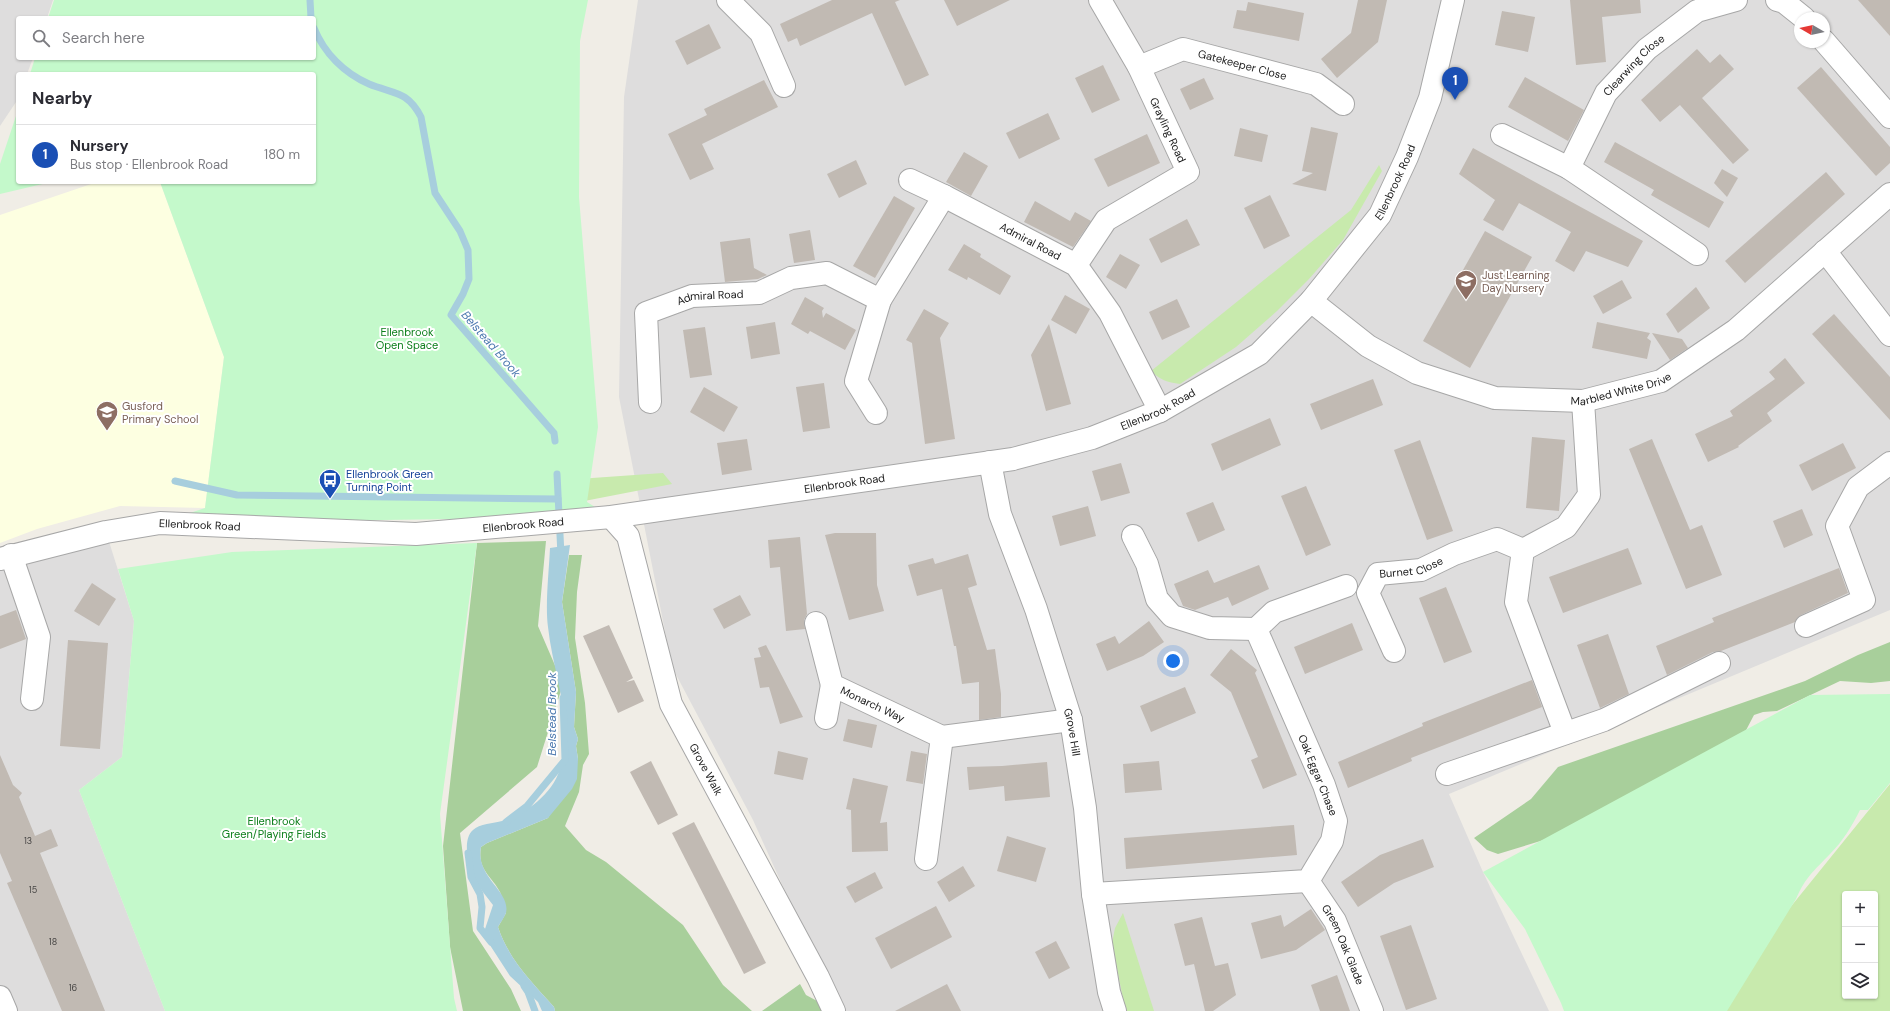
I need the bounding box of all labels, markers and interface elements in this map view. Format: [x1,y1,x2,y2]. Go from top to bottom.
north arrow [1794,12,1830,48]
search box [16,16,316,60]
icon: search [30,27,52,49]
text: Search here [62,28,145,48]
street label: Clearwing Close [1600,31,1667,99]
street label: Gatekeeper Close [1197,46,1288,83]
pin: 1 [1442,67,1468,100]
text: Nearby [32,87,92,109]
street label: Grayling Road [1147,95,1189,165]
text: Nursery [70,136,129,156]
street label: Ellenbrook Road [1372,142,1418,223]
text: 1 [43,146,47,163]
text: 180 m [264,146,300,163]
text: Bus stop · Ellenbrook Road [70,156,228,173]
street label: Admiral Road [997,219,1064,263]
school or university icon: Just Learning Day Nursery [1453,268,1479,301]
place label: Just Learning Day Nursery [1482,268,1550,295]
street label: Admiral Road [675,287,744,308]
water label: Belstead Brook [458,307,525,381]
park label: Ellenbrook Open Space [376,325,438,352]
street label: Marbled White Drive [1570,369,1674,408]
street label: Ellenbrook Road [1118,385,1198,433]
school or university icon: Gusford Primary School [94,399,120,432]
place label: Gusford Primary School [122,399,198,426]
bus stop icon: Ellenbrook Green Turning Point [317,467,343,500]
place label: Ellenbrook Green Turning Point [346,467,433,494]
street label: Ellenbrook Road [803,471,886,496]
street label: Ellenbrook Road [482,514,565,535]
street label: Ellenbrook Road [159,516,241,533]
street label: Burnet Close [1379,553,1445,581]
your location [1163,651,1183,671]
water label: Belstead Brook [544,671,560,756]
street label: Monarch Way [838,683,907,725]
street label: Grove Hill [1061,706,1084,757]
street label: Oak Eggar Chase [1295,732,1341,818]
street label: Grove Walk [686,741,726,798]
park label: Ellenbrook Green/Playing Fields [222,814,326,841]
house number: 13 [24,835,32,847]
house number: 15 [29,884,37,896]
map controls [1842,891,1878,999]
button: + [1842,891,1878,927]
street label: Green Oak Glade [1319,902,1367,987]
button: − [1842,927,1878,963]
house number: 18 [49,936,57,948]
button: layers [1842,963,1878,999]
house number: 16 [69,982,78,994]

